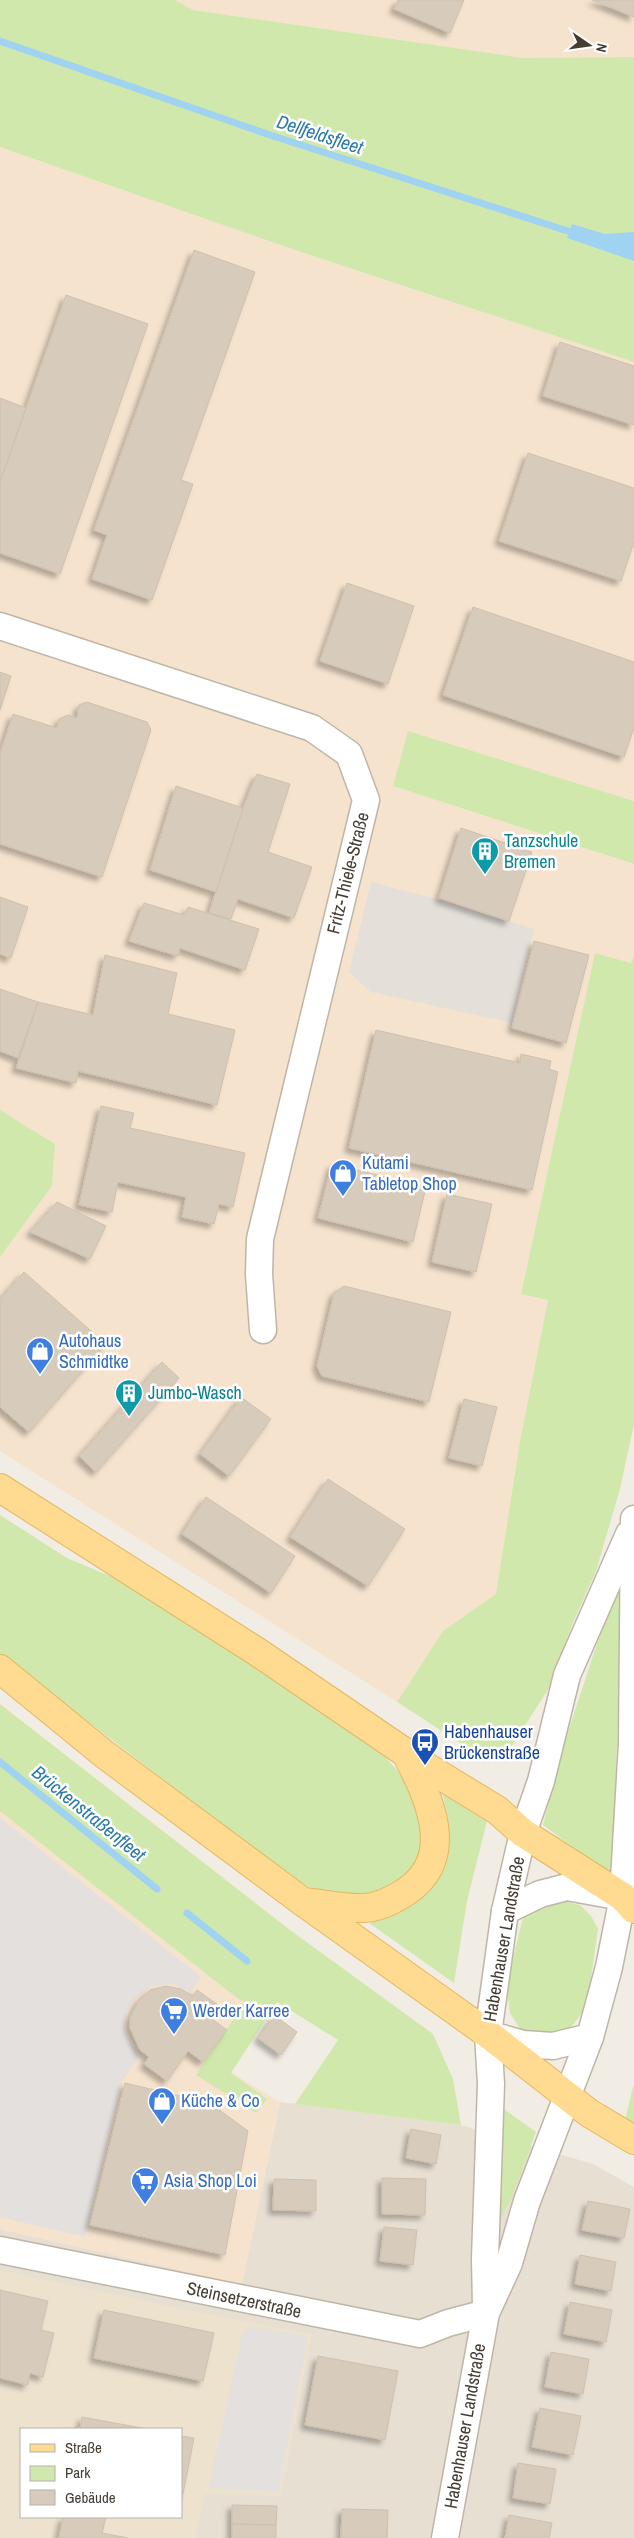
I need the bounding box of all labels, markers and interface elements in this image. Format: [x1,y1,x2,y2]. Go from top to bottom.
north arrow [564,20,614,70]
text: N [592,42,611,54]
water label: Dellfeldsfleet [274,108,367,160]
street label: Fritz-Thiele-Straße [320,809,375,936]
place label: Tanzschule Bremen [504,828,578,874]
building icon: Tanzschule Bremen [470,836,500,875]
place label: Kutami Tabletop Shop [362,1150,457,1196]
shop icon: Kutami Tabletop Shop [328,1158,358,1197]
place label: Autohaus Schmidtke [58,1328,129,1374]
shop icon: Autohaus Schmidtke [25,1336,55,1375]
building icon: Jumbo-Wasch [114,1378,144,1417]
place label: Jumbo-Wasch [148,1380,242,1405]
place label: Habenhauser Brückenstraße [444,1719,540,1765]
bus stop icon: Habenhauser Brückenstraße [410,1727,440,1766]
water label: Brückenstraßenfleet [27,1759,152,1867]
street label: Habenhauser Landstraße [477,1854,530,2024]
supermarket icon: Werder Karree [159,1996,189,2035]
place label: Werder Karree [193,1998,290,2023]
shop icon: Küche & Co [147,2086,177,2125]
place label: Küche & Co [181,2088,260,2113]
supermarket icon: Asia Shop Loi [130,2166,160,2205]
place label: Asia Shop Loi [163,2168,257,2193]
street label: Steinsetzerstraße [185,2275,304,2324]
street label: Habenhauser Landstraße [438,2341,491,2511]
legend [20,2428,182,2518]
text: Straße [65,2437,102,2458]
text: Park [65,2462,91,2483]
text: Gebäude [65,2487,116,2508]

